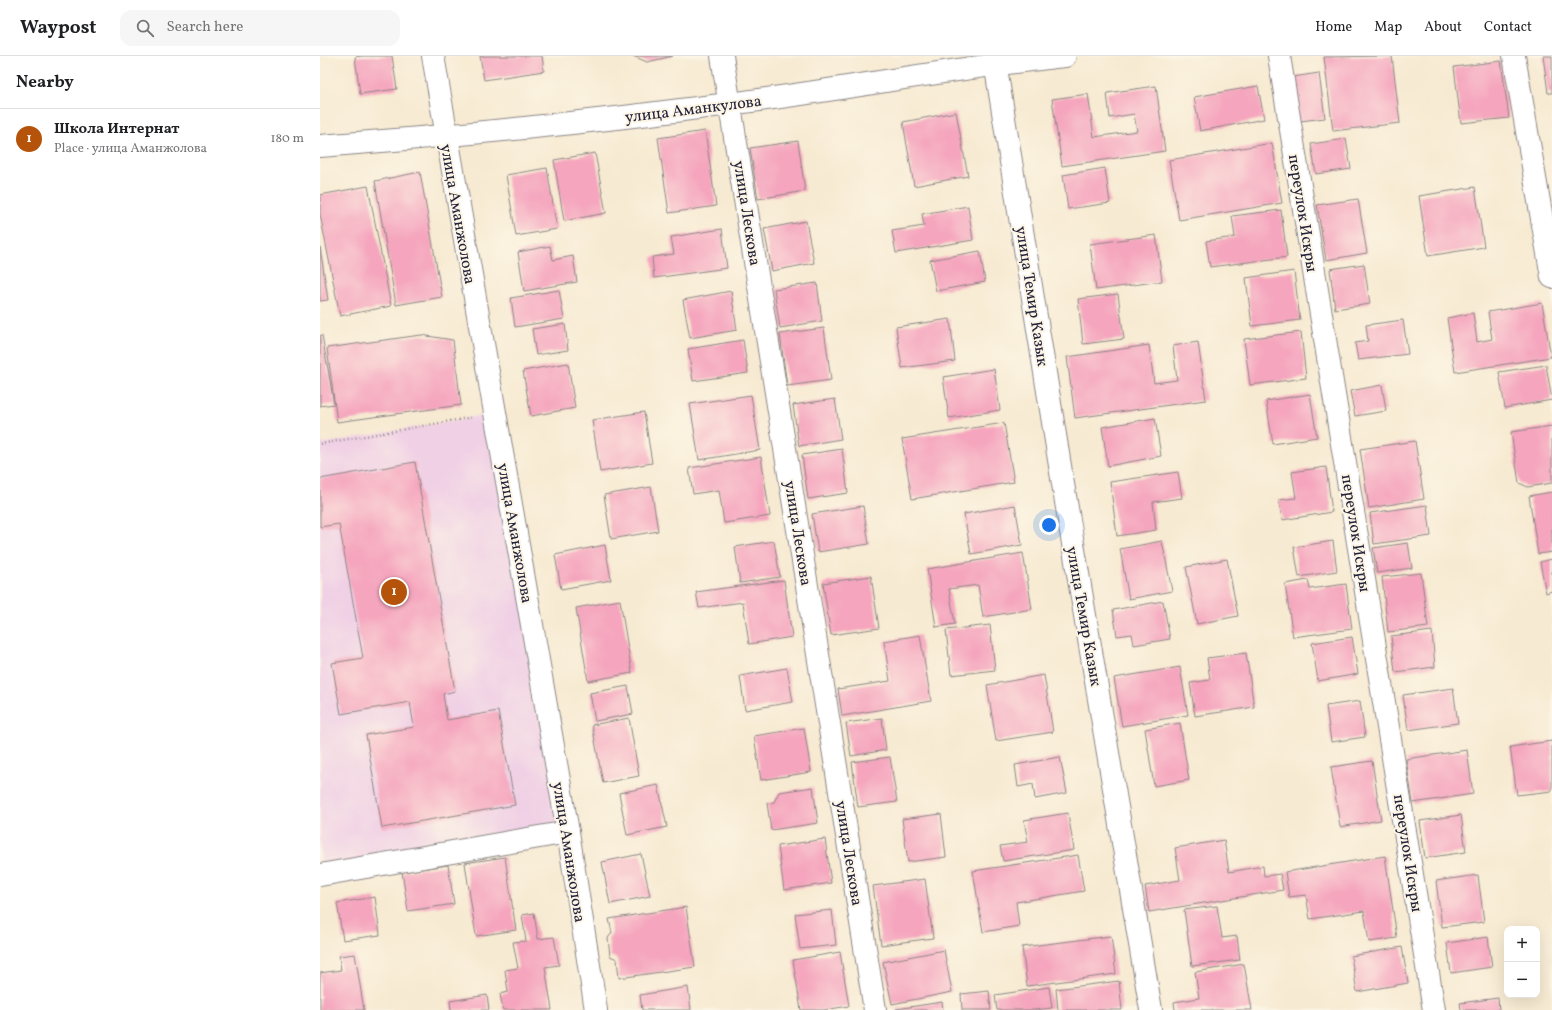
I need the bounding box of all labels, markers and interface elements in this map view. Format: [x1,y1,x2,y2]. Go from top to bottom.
search box [120,10,400,46]
text: Waypost [20,15,96,41]
icon: search [134,17,156,39]
text: Search here [166,17,243,38]
text: Home [1315,18,1352,37]
text: Map [1374,18,1402,37]
text: About [1424,18,1462,37]
text: Contact [1484,18,1532,37]
text: Nearby [16,71,74,94]
street label: улица Аманкулова [624,91,763,129]
text: Школа Интернат [54,119,180,140]
text: 1 [26,130,32,148]
text: 180 m [270,130,304,148]
text: Place · улица Аманжолова [54,140,207,158]
street label: улица Аманжолова [434,143,480,286]
street label: переулок Искры [1282,153,1322,274]
street label: улица Лескова [727,159,765,267]
street label: улица Темир Казык [1009,225,1053,368]
street label: улица Аманжолова [491,462,537,605]
street label: переулок Искры [1335,473,1375,594]
street label: улица Лескова [778,479,816,587]
your location [1039,515,1059,535]
street label: улица Темир Казык [1060,545,1106,689]
pin: 1 [381,577,407,607]
street label: улица Аманжолова [546,780,590,924]
street label: переулок Искры [1387,793,1427,914]
street label: улица Лескова [829,799,867,907]
map controls [1504,926,1540,998]
button: + [1504,926,1540,962]
button: − [1504,962,1540,998]

